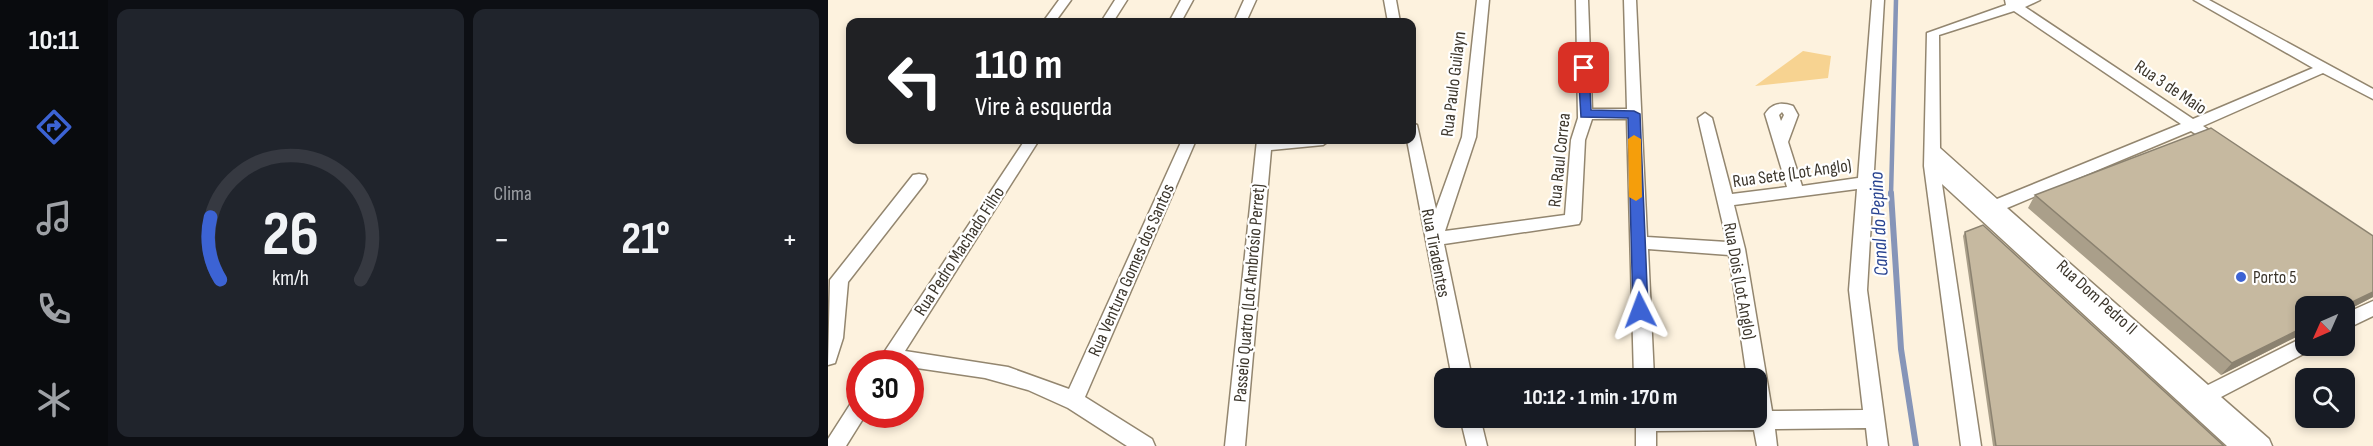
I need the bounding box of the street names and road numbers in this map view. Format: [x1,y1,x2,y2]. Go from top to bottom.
street label: Rua Paulo Guilayn [1437,30,1470,138]
street label: Rua 3 de Maio [2131,56,2211,119]
street label: Rua Raul Correa [1544,112,1575,208]
street label: Rua Sete (Lot Anglo) [1731,155,1853,192]
street label: Rua Ventura Gomes dos Santos [1084,181,1179,360]
street label: Rua Pedro Machado Filho [910,183,1009,320]
street label: Passeio Quatro (Lot Ambrósio Perret) [1229,183,1270,403]
street label: Rua Tiradentes [1417,207,1454,299]
street label: Rua Dois (Lot Anglo) [1719,221,1760,341]
street label: Rua Dom Pedro II [2052,256,2141,339]

